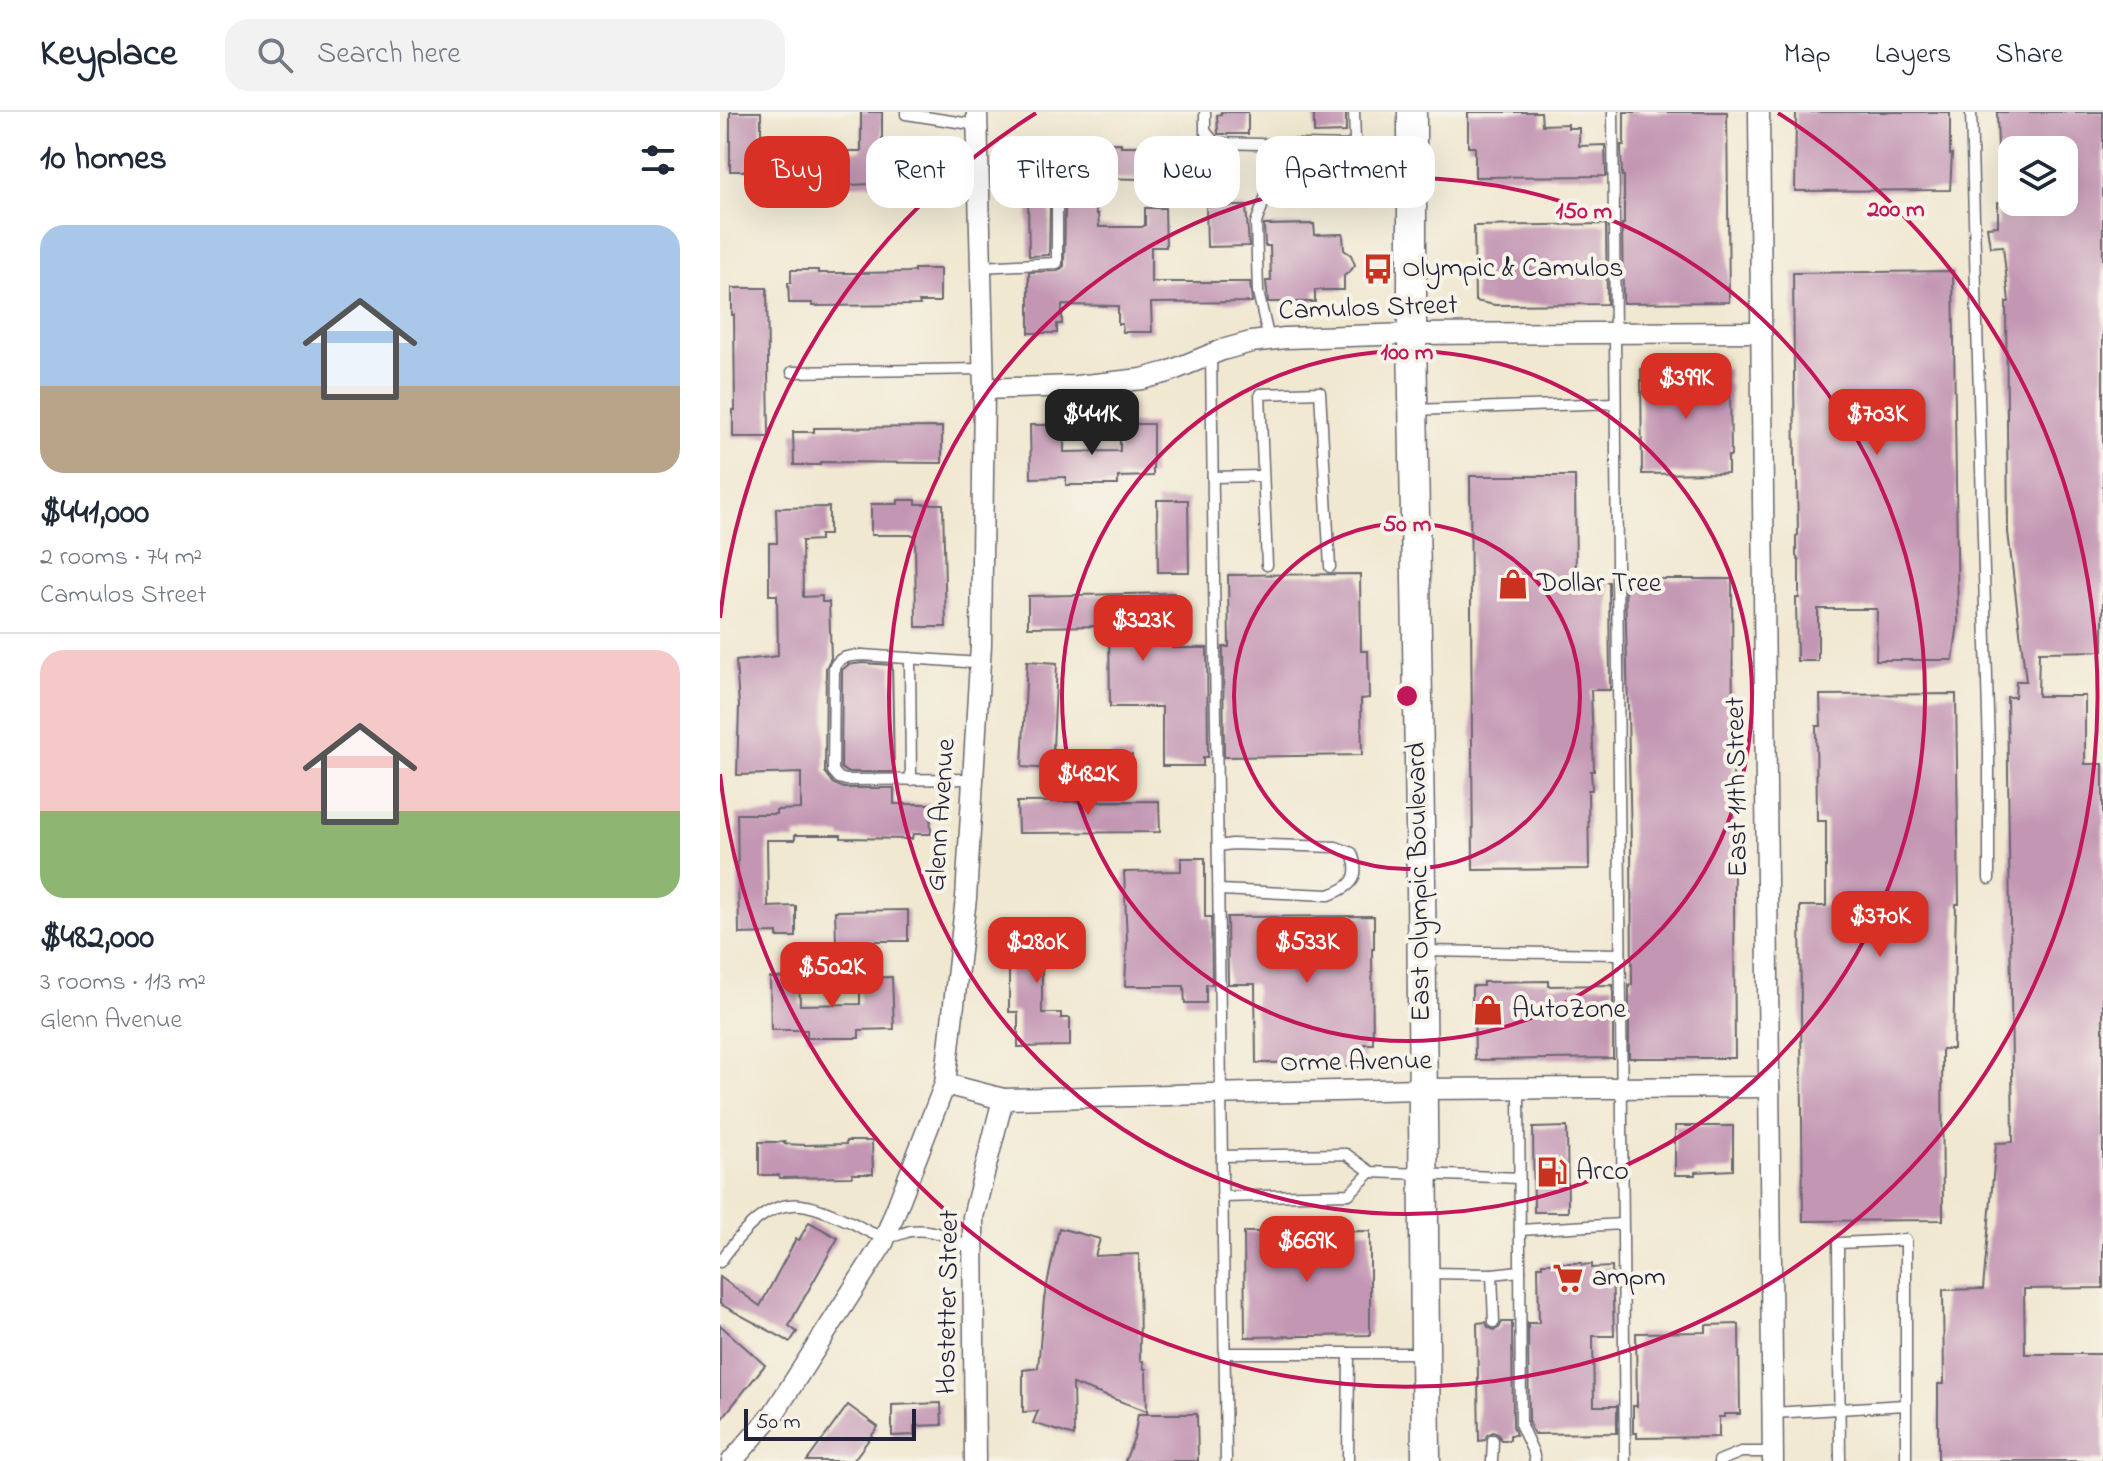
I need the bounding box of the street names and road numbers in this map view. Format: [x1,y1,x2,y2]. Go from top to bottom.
street label: Camulos Street [1278,285,1458,333]
street label: East 11th Street [1716,696,1760,878]
street label: Glenn Avenue [916,737,968,893]
street label: East Olympic Boulevard [1397,742,1443,1022]
street label: Orme Avenue [1280,1041,1433,1085]
street label: Hostetter Street [927,1209,971,1395]

